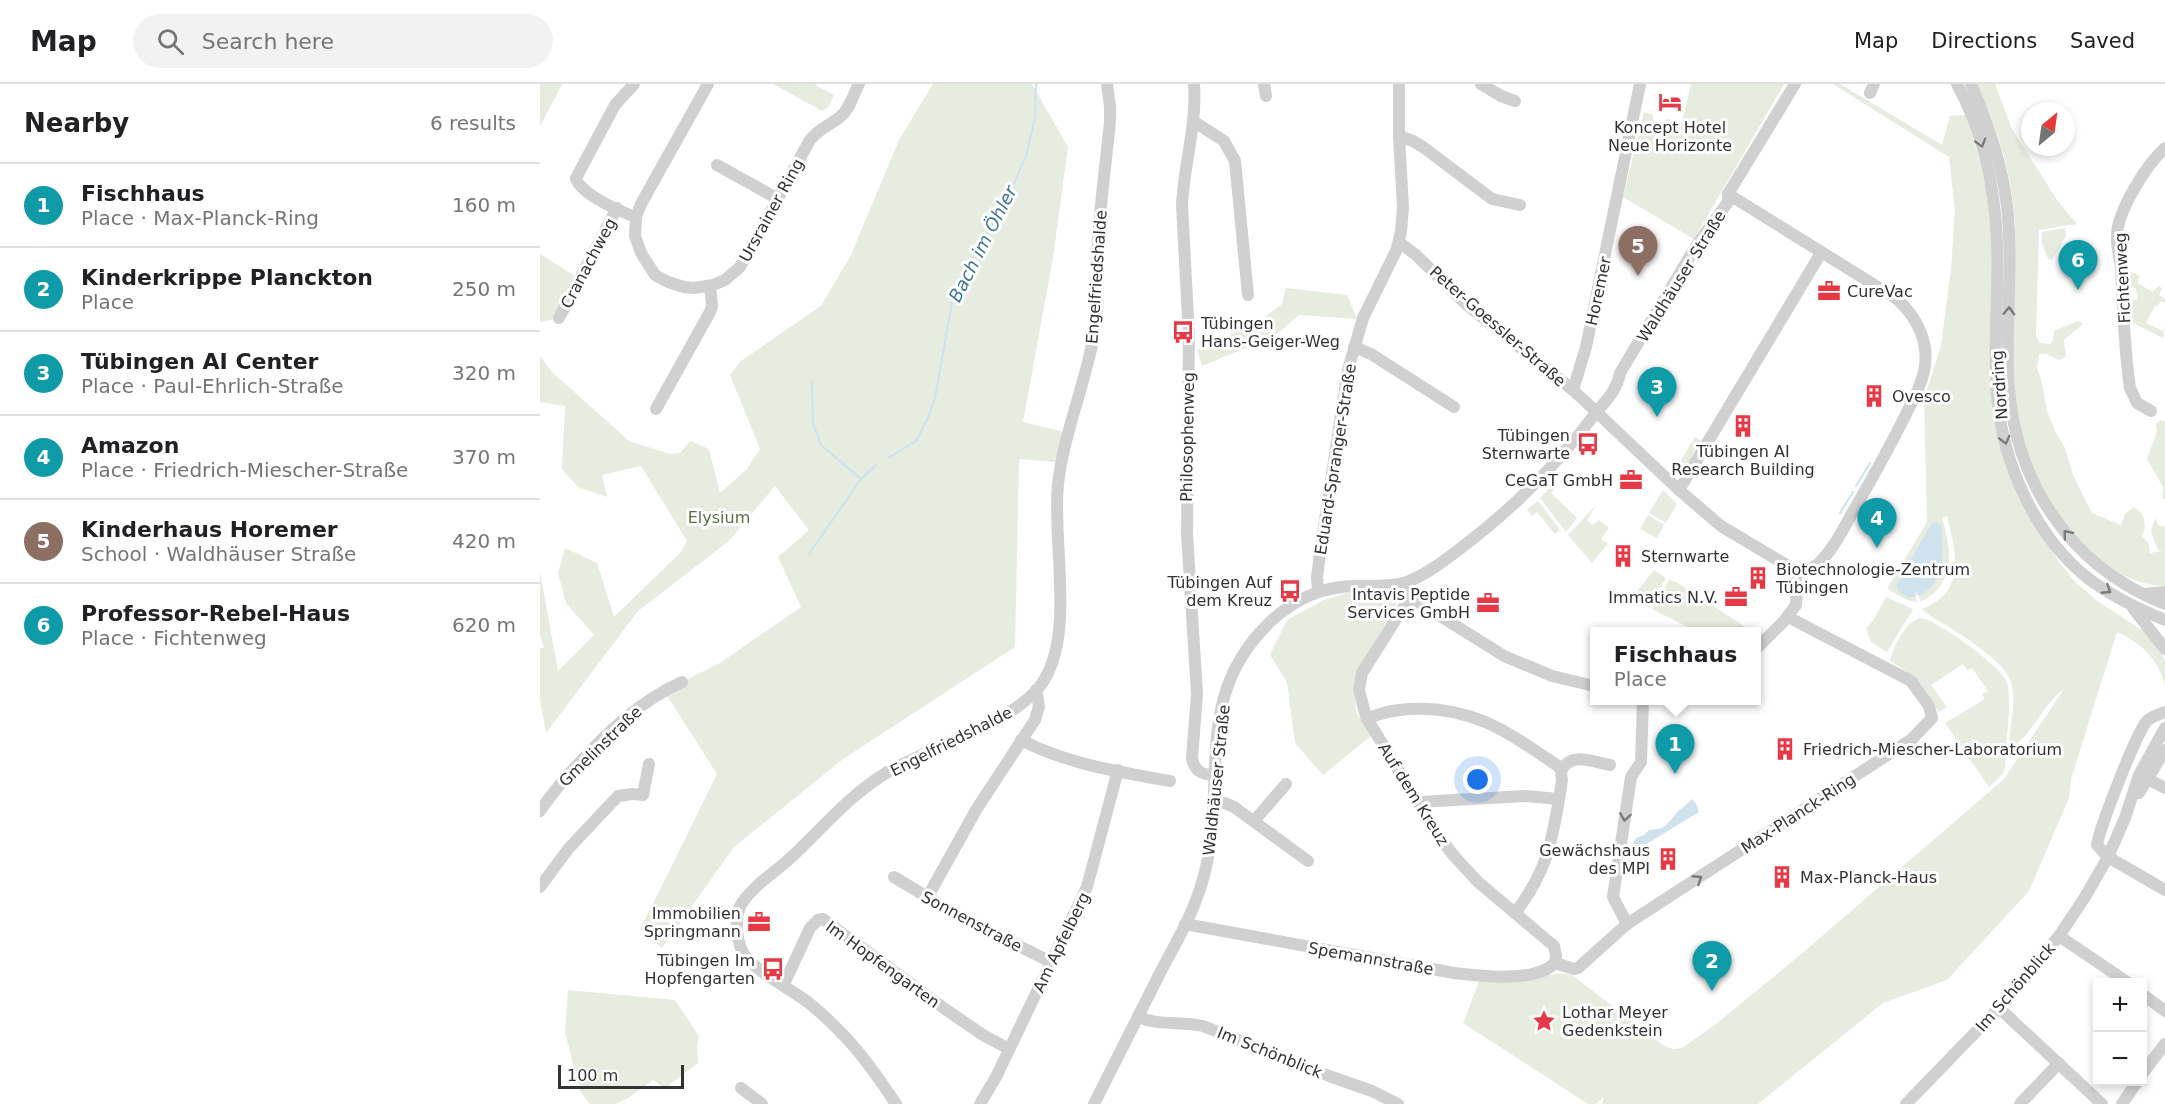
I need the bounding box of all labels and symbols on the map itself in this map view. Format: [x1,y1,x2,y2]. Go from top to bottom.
hotel icon: Koncept Hotel Neue Horizonte [1657,89,1683,115]
north arrow [2021,102,2075,156]
place label: Koncept Hotel Neue Horizonte [1608,118,1732,155]
one-way arrow [1974,137,1986,148]
street label: Ursrainer Ring [735,155,808,265]
water label: Bach im Öhler [944,181,1022,305]
street label: Waldhäuser Straße [1633,207,1730,346]
street label: Engelfriedshalde [1082,209,1111,345]
street label: Cranachweg [557,215,620,312]
pin: 5 [1618,226,1658,276]
street label: Fichtenweg [2111,232,2134,324]
pin: 6 [2058,240,2098,290]
street label: Horemer [1582,255,1615,327]
street label: Peter-Goessler-Straße [1426,262,1570,391]
office icon: CureVac [1816,278,1842,304]
place label: CureVac [1847,282,1913,301]
one-way arrow [2002,306,2015,315]
place label: Tübingen Hans-Geiger-Weg [1200,314,1340,351]
bus stop icon: Tübingen Hans-Geiger-Weg [1170,319,1196,345]
street label: Nordring [1988,350,2011,420]
street label: Eduard-Spranger-Straße [1311,362,1360,556]
pin: 3 [1638,368,1676,417]
street label: Philosophenweg [1177,372,1198,502]
building icon: Ovesco [1861,383,1887,409]
place label: Ovesco [1892,387,1951,406]
building icon: Tübingen AI Research Building [1730,413,1756,439]
place label: Tübingen Sternwarte [1482,426,1570,463]
bus stop icon: Tübingen Sternwarte [1575,431,1601,457]
one-way arrow [1997,435,2010,445]
place label: Tübingen AI Research Building [1671,442,1815,479]
office icon: CeGaT GmbH [1618,467,1644,493]
place label: CeGaT GmbH [1505,471,1613,490]
pin: 4 [1858,498,1896,548]
park label: Elysium [688,508,750,527]
one-way arrow [2063,530,2074,541]
building icon: Sternwarte [1610,543,1636,569]
place label: Sternwarte [1641,547,1729,566]
place label: Biotechnologie-Zentrum Tübingen [1775,560,1970,597]
building icon: Biotechnologie-Zentrum Tübingen [1745,565,1771,591]
place label: Tübingen Auf dem Kreuz [1167,573,1272,610]
bus stop icon: Tübingen Auf dem Kreuz [1277,578,1303,604]
one-way arrow [2101,583,2111,595]
office icon: Immatics N.V. [1723,584,1749,610]
place label: Intavis Peptide Services GmbH [1347,585,1470,622]
place label: Immatics N.V. [1608,588,1718,607]
office icon: Intavis Peptide Services GmbH [1475,590,1501,616]
street label: Gmelinstraße [555,702,646,791]
street label: Engelfriedshalde [887,703,1015,780]
street label: Waldhäuser Straße [1199,704,1234,857]
pin: 1 [1656,724,1694,774]
building icon: Friedrich-Miescher-Laboratorium [1772,736,1798,762]
street label: Auf dem Kreuz [1374,739,1453,849]
place label: Friedrich-Miescher-Laboratorium [1803,740,2062,759]
your location [1463,765,1492,794]
street label: Max-Planck-Ring [1737,769,1859,857]
one-way arrow [1620,813,1632,822]
place label: Gewächshaus des MPI [1539,841,1650,878]
building icon: Gewächshaus des MPI [1655,846,1681,872]
building icon: Max-Planck-Haus [1769,864,1795,890]
place label: Max-Planck-Haus [1800,868,1937,887]
one-way arrow [1692,874,1702,886]
street label: Sonnenstraße [918,887,1025,956]
street label: Am Apfelberg [1029,889,1094,995]
place label: Immobilien Springmann [644,904,741,941]
office icon: Immobilien Springmann [746,909,772,935]
street label: Im Hopfengarten [822,917,943,1012]
street label: Spemannstraße [1307,938,1435,979]
street label: Im Schönblick [1972,938,2060,1036]
pin: 2 [1692,942,1732,991]
place label: Tübingen Im Hopfengarten [645,951,755,988]
bus stop icon: Tübingen Im Hopfengarten [760,956,786,982]
place label: Lothar Meyer Gedenkstein [1562,1003,1668,1040]
place icon: Lothar Meyer Gedenkstein [1531,1008,1557,1034]
street label: Im Schönblick [1215,1023,1326,1082]
scale bar [558,1062,684,1090]

